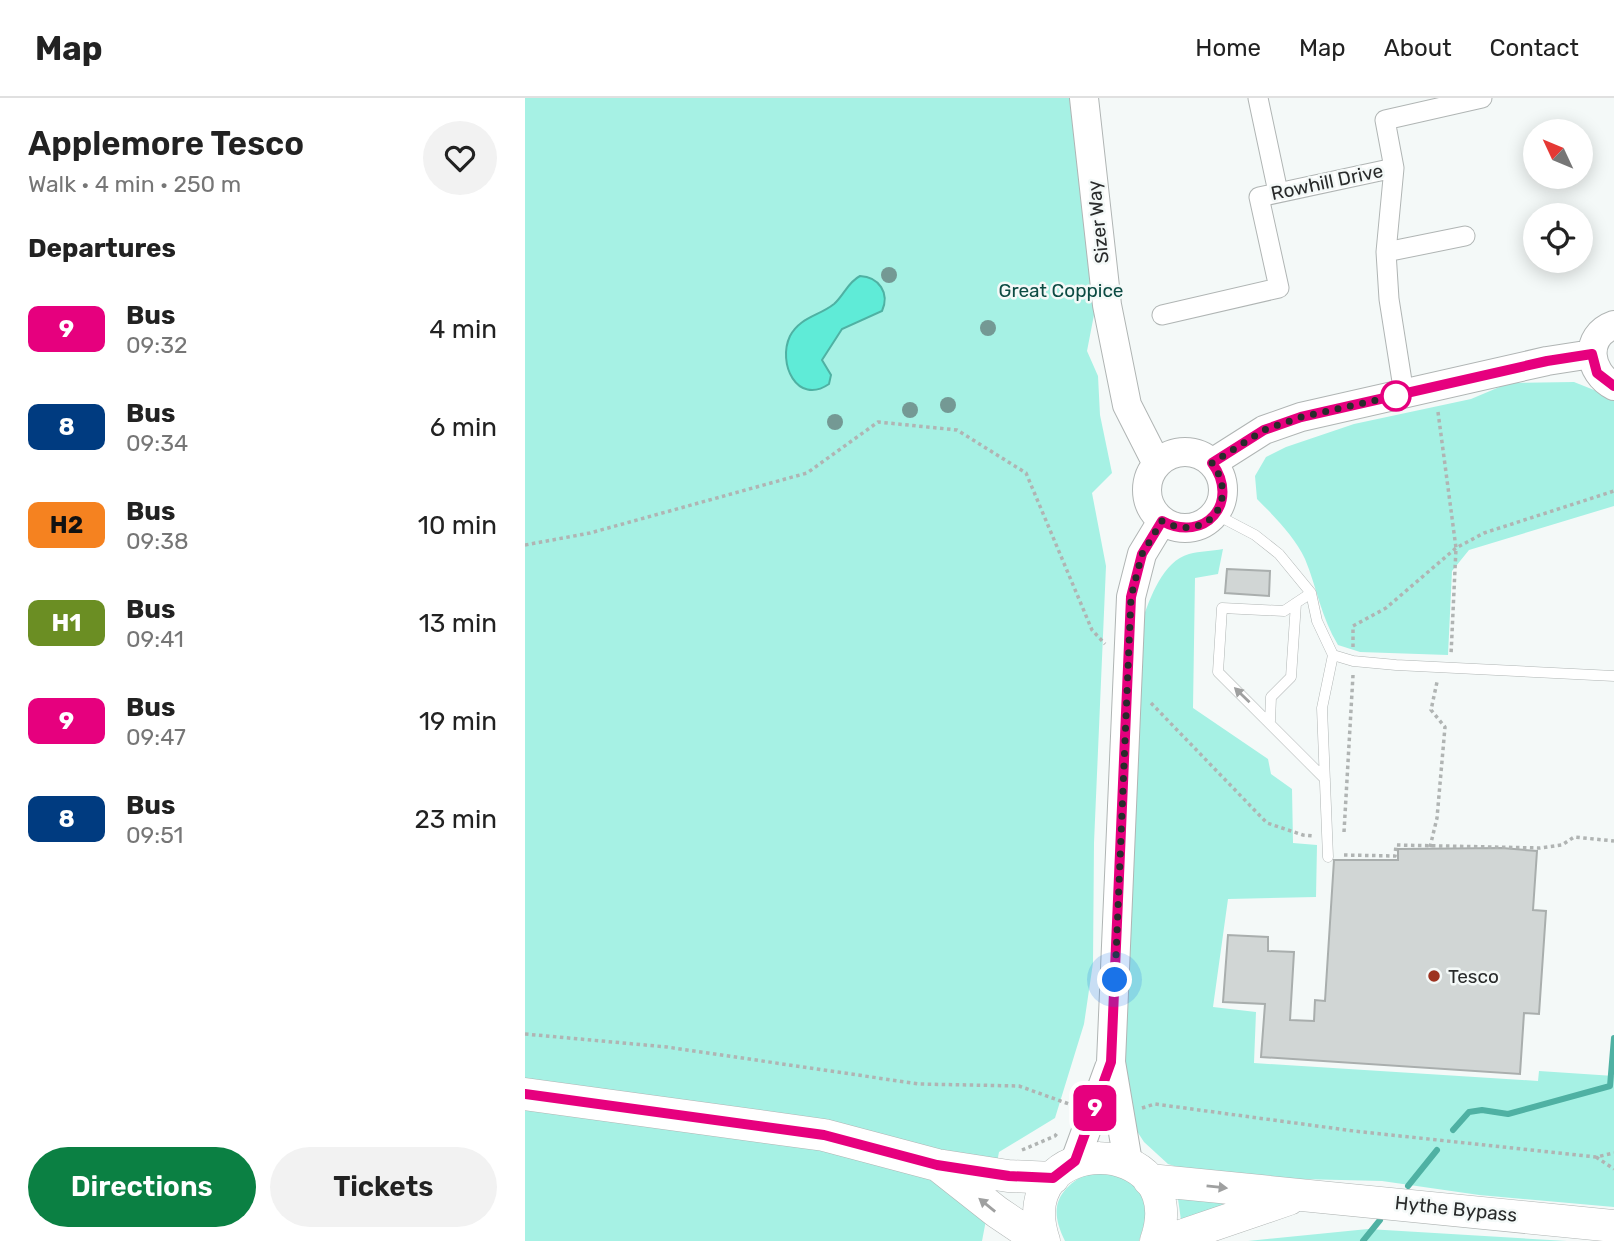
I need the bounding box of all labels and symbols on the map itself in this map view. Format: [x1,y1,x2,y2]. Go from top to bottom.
north arrow [1523,119,1593,189]
street label: Rowhill Drive [1269,159,1385,205]
street label: Sizer Way [1082,179,1114,265]
park label: Great Coppice [998,279,1124,302]
unlabelled marker [1381,381,1411,411]
one-way arrow [1234,688,1251,704]
your location [1097,962,1132,997]
place label: Tesco [1448,965,1499,988]
marker: Tesco [1426,968,1442,984]
line badge: 9 [1072,1085,1118,1131]
one-way arrow [1206,1182,1228,1193]
street label: Hythe Bypass [1394,1191,1518,1227]
one-way arrow [979,1197,997,1212]

